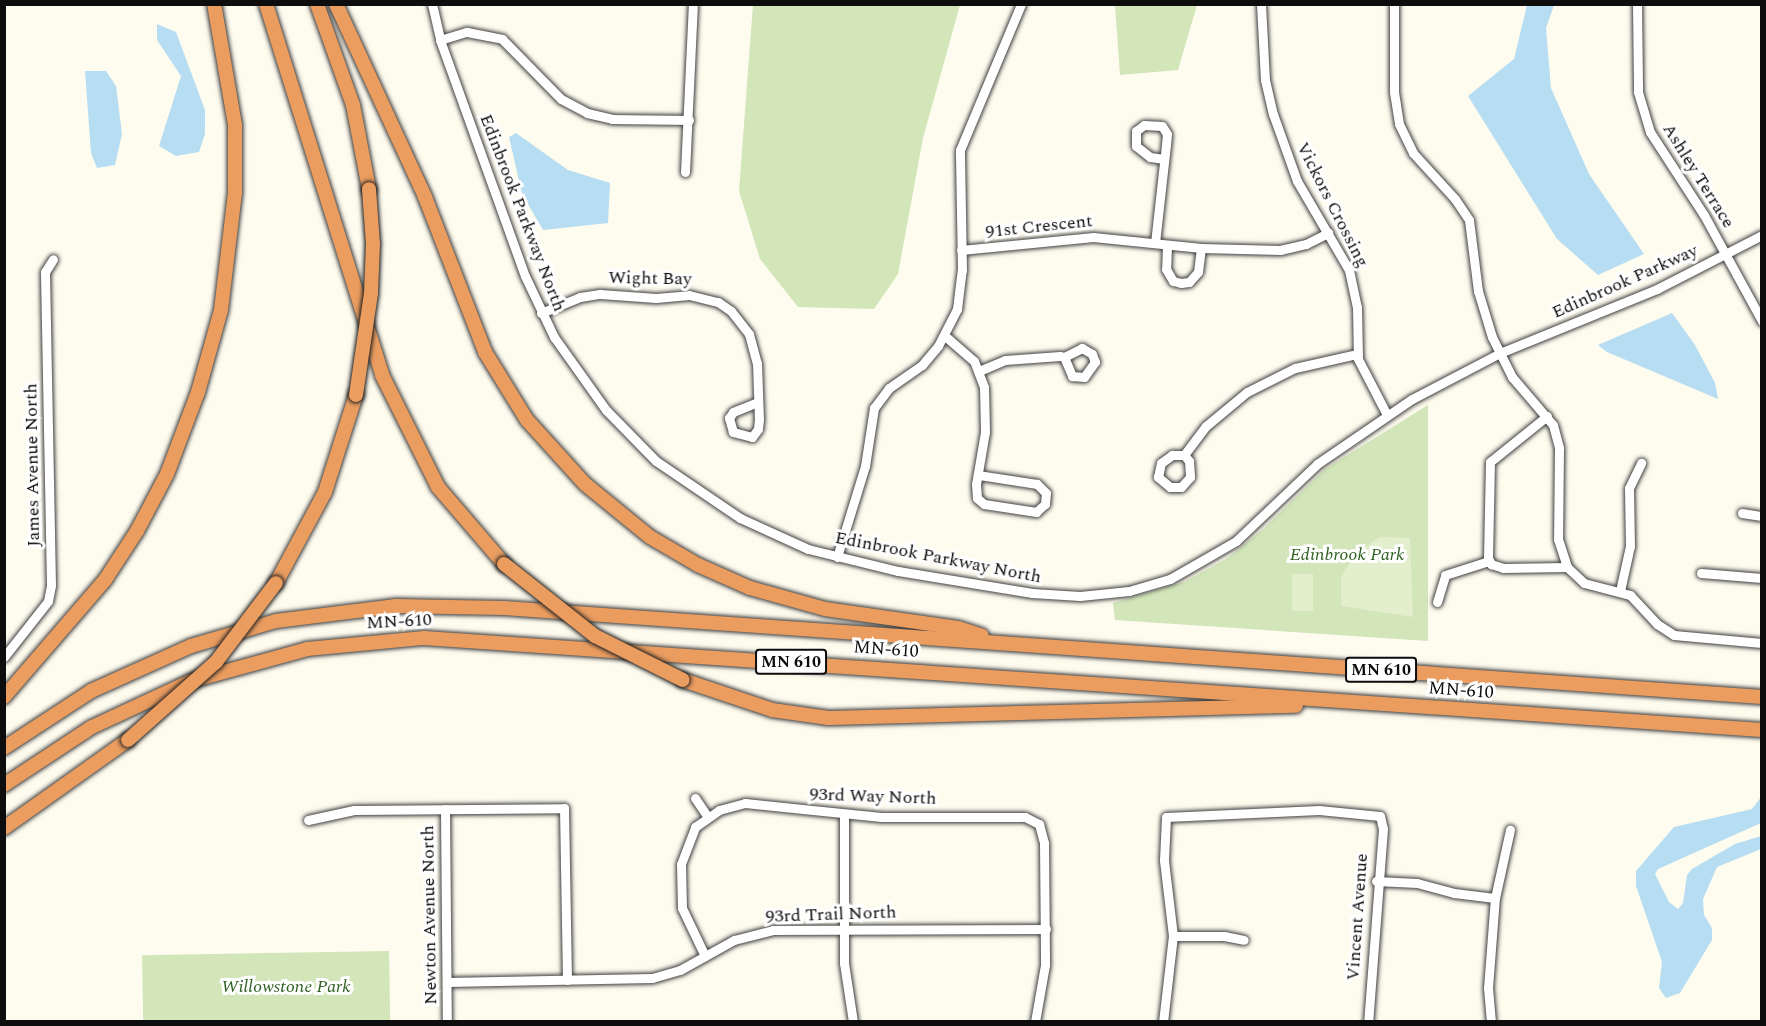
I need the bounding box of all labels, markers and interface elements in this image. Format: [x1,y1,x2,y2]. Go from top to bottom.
street label: Edinbrook Parkway North [474,111,570,315]
street label: Ashley Terrace [1657,120,1739,232]
street label: Vickors Crossing [1291,139,1373,271]
street label: 91st Crescent [984,211,1094,243]
street label: Edinbrook Parkway [1549,240,1701,324]
street label: Wight Bay [608,267,692,291]
street label: James Avenue North [21,383,45,547]
street label: Edinbrook Parkway North [833,527,1043,589]
park label: Edinbrook Park [1290,544,1404,566]
street label: MN-610 [366,610,432,634]
street label: MN-610 [853,637,919,663]
road number: MN 610 [755,649,827,675]
road number: MN 610 [1345,657,1417,683]
street label: MN-610 [1428,678,1494,704]
street label: 93rd Way North [809,784,937,810]
street label: Newton Avenue North [418,825,442,1005]
street label: Vincent Avenue [1343,853,1373,981]
street label: 93rd Trail North [765,902,897,928]
park label: Willowstone Park [221,976,351,998]

